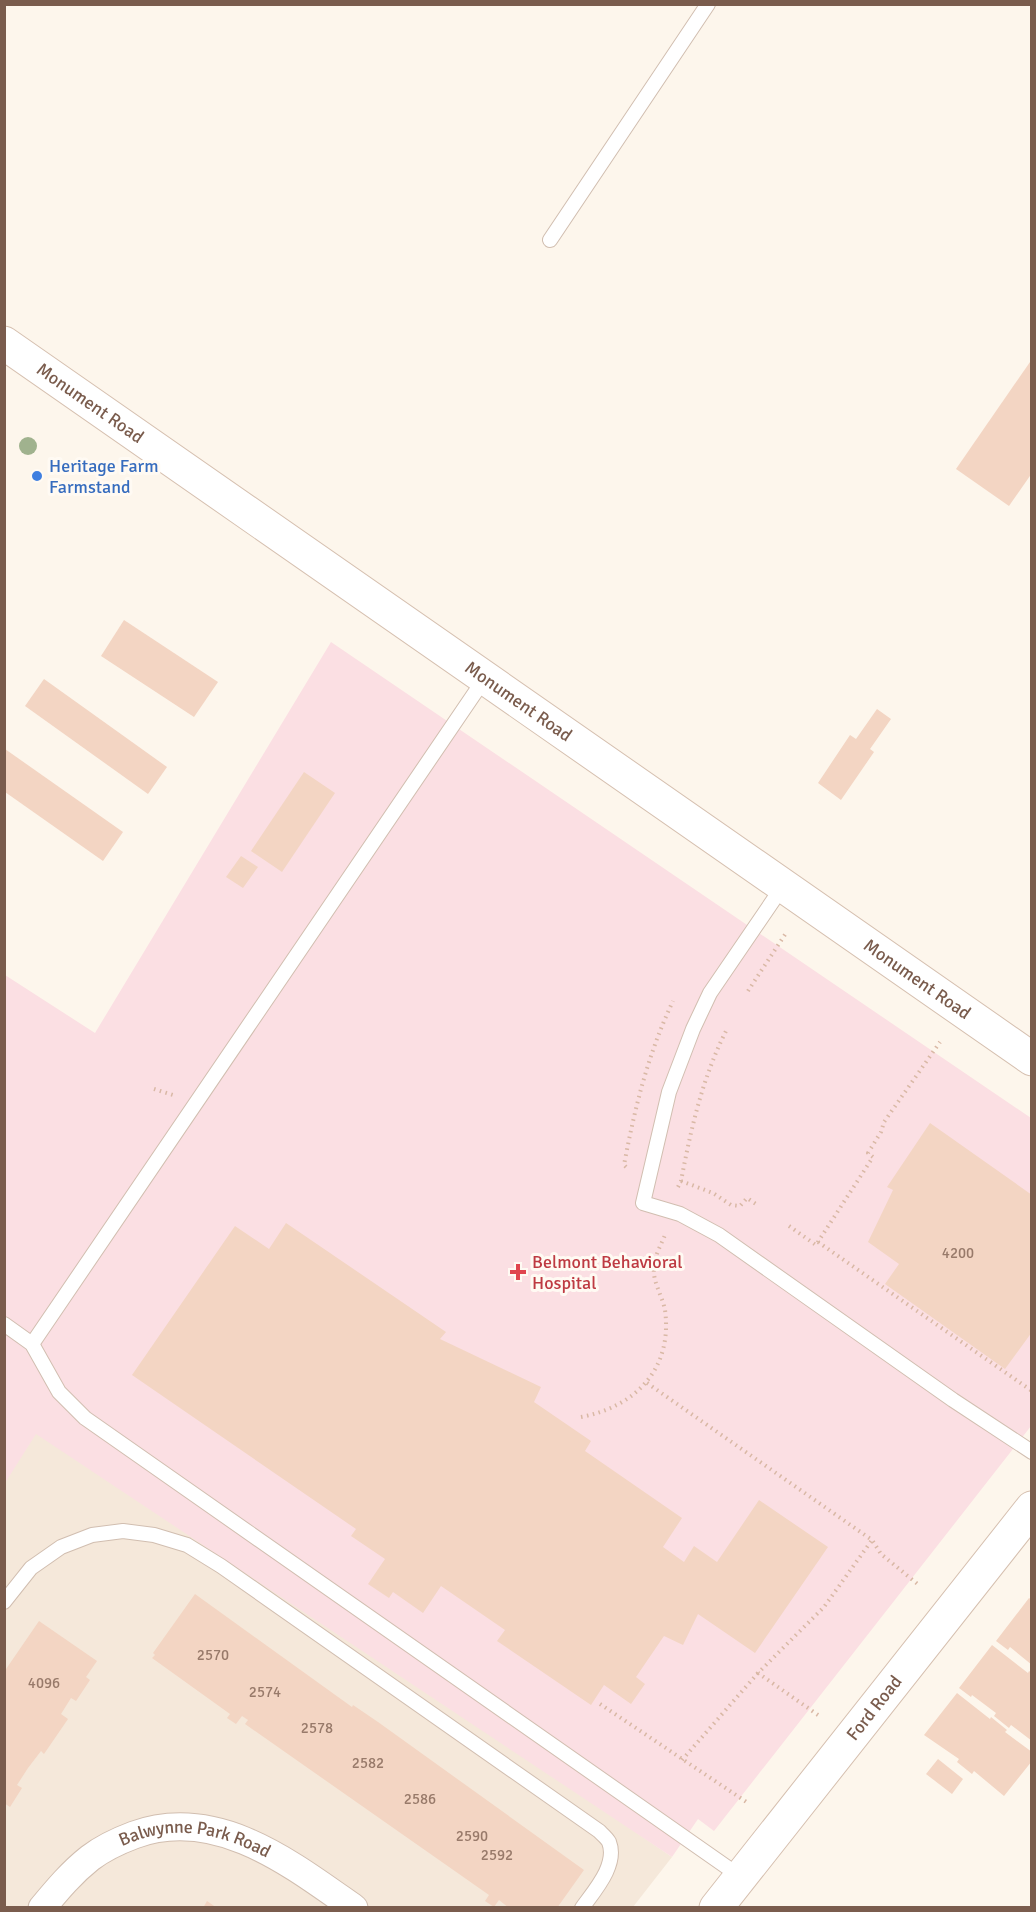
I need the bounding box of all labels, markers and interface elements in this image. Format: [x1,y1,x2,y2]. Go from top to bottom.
street label: Monument Road [32,358,148,448]
place label: Heritage Farm Farmstand [49,455,159,498]
marker: Heritage Farm Farmstand [30,469,44,483]
street label: Monument Road [461,656,576,746]
street label: Monument Road [859,934,975,1024]
house number: 4200 [942,1244,974,1262]
place label: Belmont Behavioral Hospital [532,1251,683,1294]
marker: Belmont Behavioral Hospital [509,1263,527,1281]
house number: 2570 [197,1646,229,1664]
street label: Ford Road [842,1671,907,1745]
house number: 4096 [28,1674,60,1692]
house number: 2574 [249,1683,281,1701]
house number: 2578 [301,1719,333,1737]
house number: 2582 [352,1754,384,1772]
house number: 2586 [404,1790,436,1808]
street label: Balwynne Park Road [115,1816,274,1862]
house number: 2590 [456,1827,488,1845]
house number: 2592 [481,1846,513,1864]

